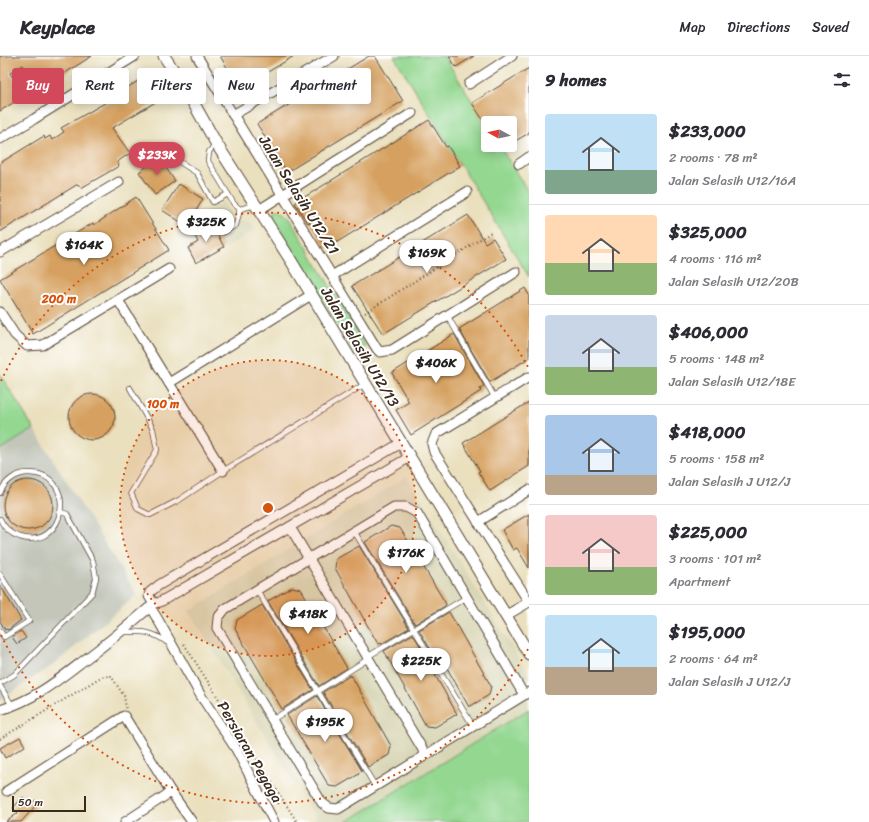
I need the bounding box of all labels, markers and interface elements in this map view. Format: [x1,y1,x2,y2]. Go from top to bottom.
text: Keyplace [20,11,95,44]
text: Map [679,15,705,40]
text: Directions [727,15,790,40]
text: Saved [812,15,849,40]
text: 9 homes [545,65,606,95]
chip: Buy [12,68,64,104]
chip: Rent [72,68,129,104]
chip: Filters [137,68,206,104]
chip: New [214,68,269,104]
chip: Apartment [277,68,371,104]
icon: filters [831,69,853,91]
north arrow [481,116,517,152]
map controls [481,116,517,152]
text: $233,000 [669,116,746,146]
street label: Jalan Selasih U12/21 [251,129,346,260]
icon: home [577,130,625,178]
pin: $233K [129,142,185,176]
text: $233K [138,143,176,166]
text: 2 rooms · 78 m² [669,146,758,169]
text: Jalan Selasih U12/16A [669,169,796,192]
pin: $325K [178,209,234,243]
text: $325K [186,210,226,233]
text: $325,000 [669,217,747,247]
icon: home [577,231,625,279]
pin: $164K [56,232,112,266]
text: $164K [65,233,103,256]
pin: $169K [399,240,455,274]
text: $169K [408,241,446,264]
text: 4 rooms · 116 m² [669,247,762,270]
text: Jalan Selasih U12/20B [669,270,799,293]
street label: Jalan Selasih U12/13 [313,281,406,412]
text: 200 m [41,288,77,310]
text: $406,000 [669,317,748,347]
icon: home [577,331,625,379]
text: 5 rooms · 148 m² [669,347,764,370]
pin: $406K [408,350,464,384]
text: $406K [416,351,456,374]
text: Jalan Selasih U12/18E [669,370,795,393]
text: 100 m [147,393,180,415]
text: $418,000 [669,417,745,447]
icon: home [577,431,625,479]
text: 5 rooms · 158 m² [669,447,764,470]
text: Jalan Selasih J U12/J [669,470,790,493]
centre of rings [261,501,275,515]
text: $225,000 [669,517,747,547]
icon: home [577,531,625,579]
pin: $176K [378,540,434,574]
text: $176K [387,541,425,564]
text: 3 rooms · 101 m² [669,547,761,570]
text: Apartment [669,570,730,593]
pin: $418K [280,601,336,635]
text: $418K [289,602,327,625]
text: $195,000 [669,617,745,647]
icon: home [577,631,625,679]
text: 2 rooms · 64 m² [669,647,758,670]
pin: $225K [393,648,449,682]
text: $225K [401,649,441,672]
text: Jalan Selasih J U12/J [669,670,790,693]
street label: Persiaran Pegaga [210,696,290,808]
pin: $195K [297,709,353,743]
text: $195K [306,710,344,733]
text: 50 m [18,793,43,812]
scale bar [12,794,86,813]

